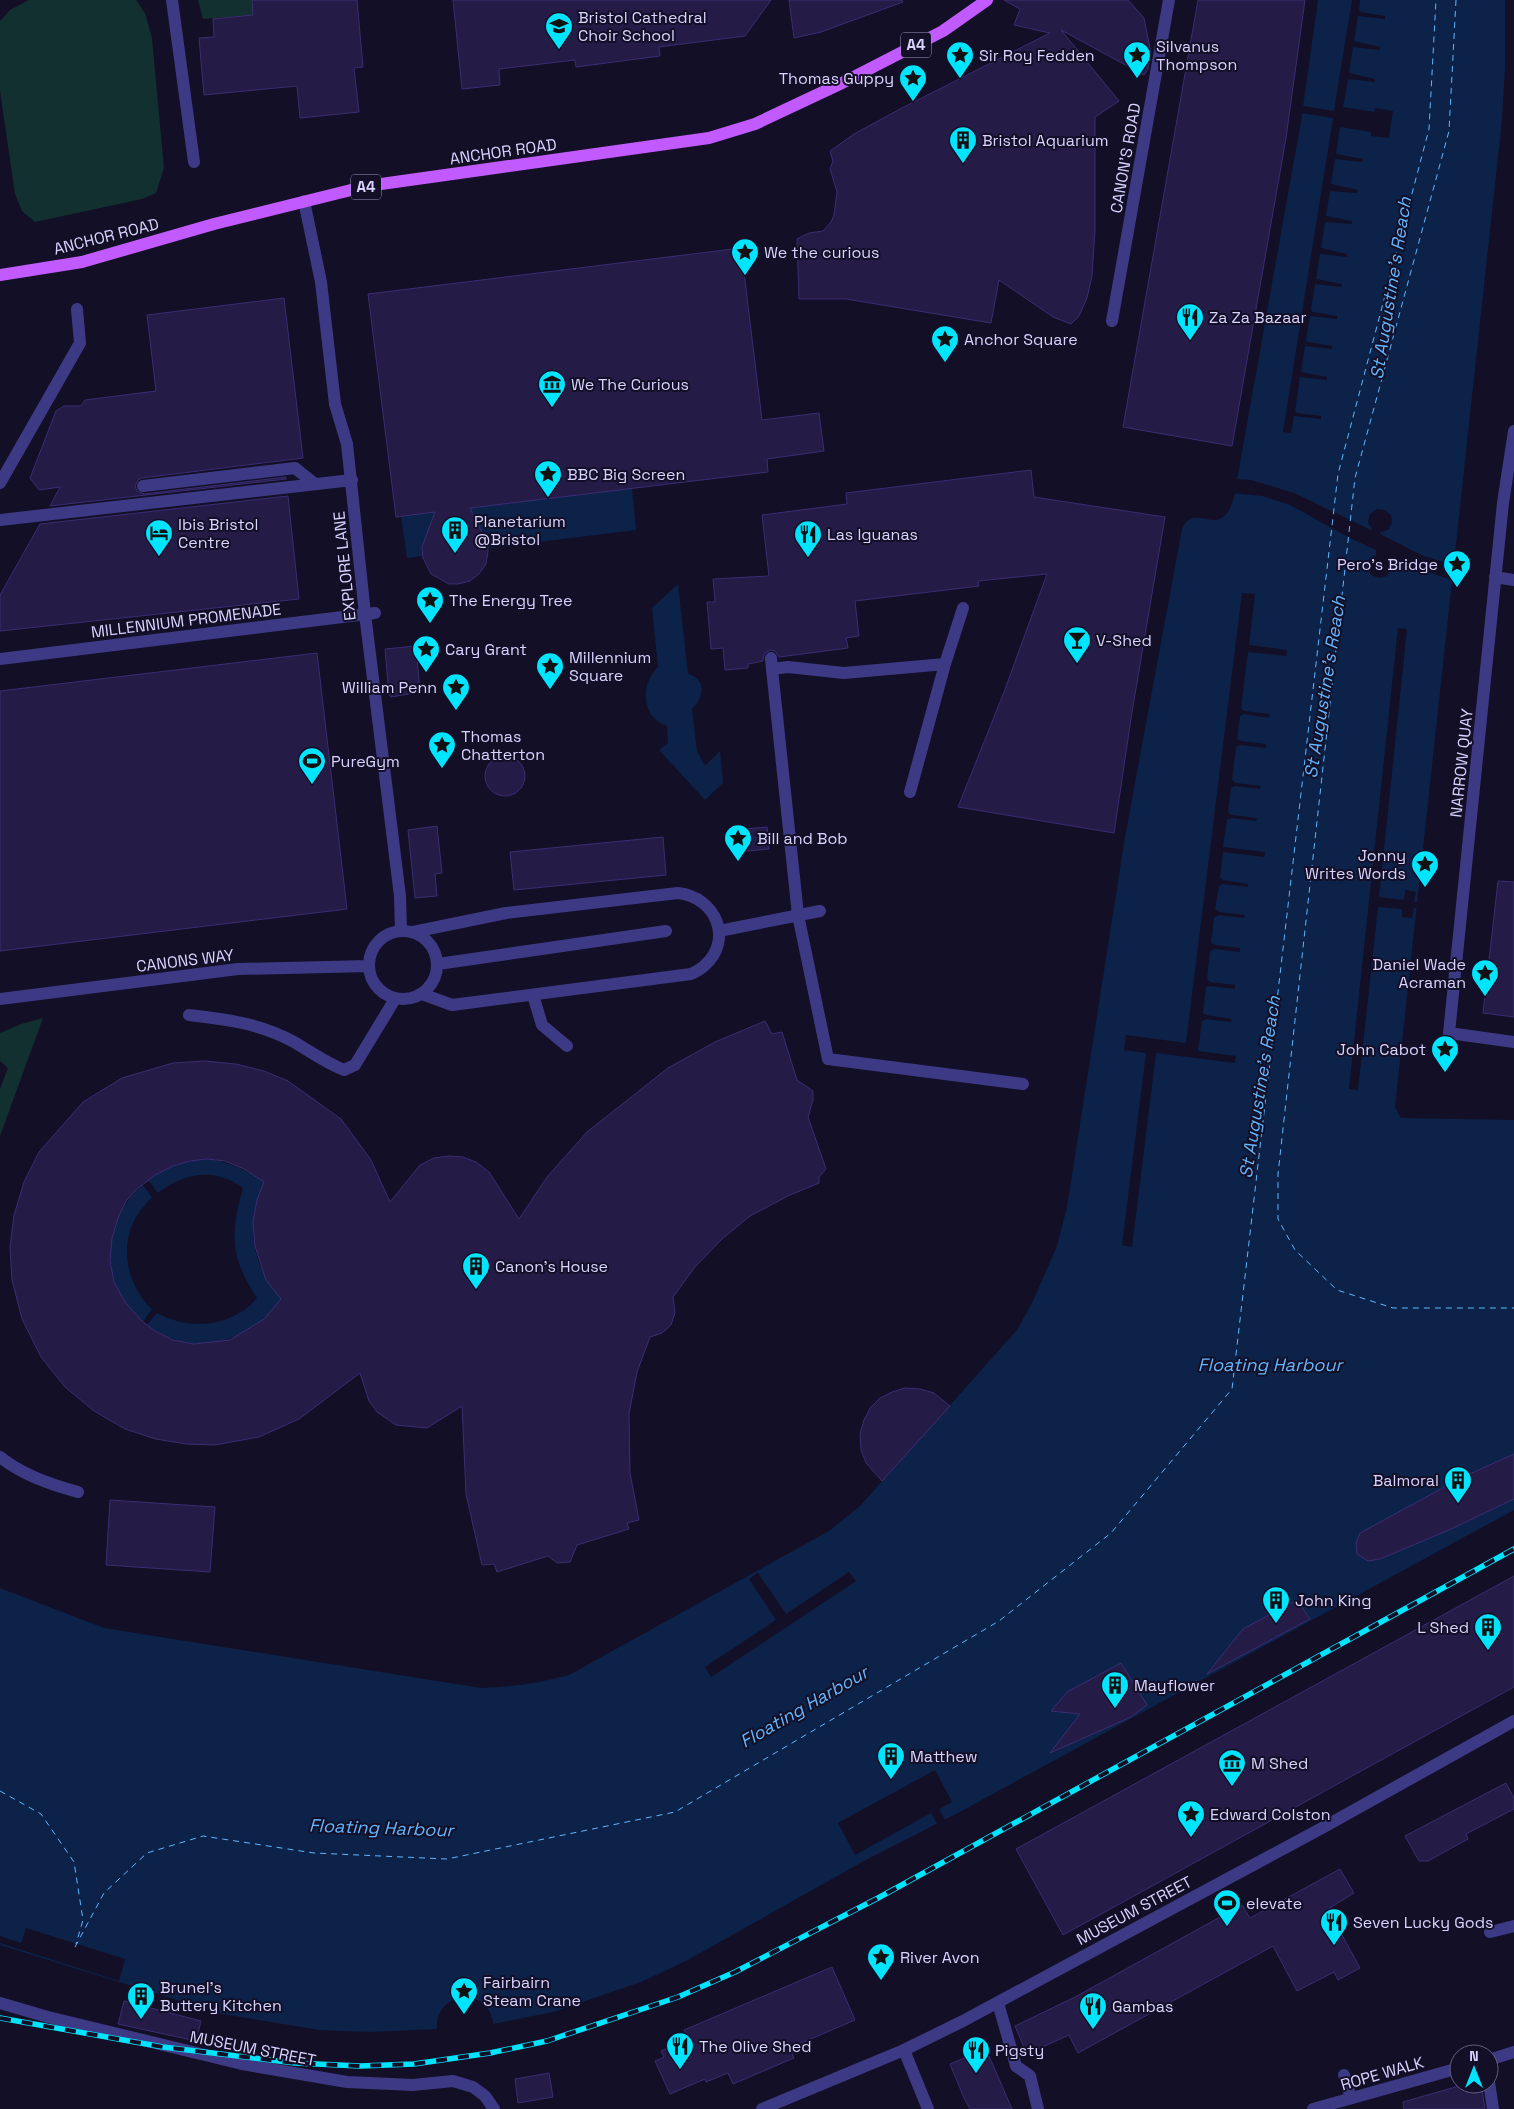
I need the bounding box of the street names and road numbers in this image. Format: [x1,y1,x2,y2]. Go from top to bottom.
road number: A4 [901,32,931,58]
street label: CANON'S ROAD [1105,101,1146,215]
street label: ANCHOR ROAD [448,134,558,169]
road number: A4 [351,174,381,200]
street label: ANCHOR ROAD [51,213,161,260]
street label: EXPLORE LANE [328,510,361,622]
street label: MILLENNIUM PROMENADE [90,598,282,643]
street label: NARROW QUAY [1445,707,1478,818]
street label: CANONS WAY [135,944,235,977]
street label: MUSEUM STREET [1073,1871,1196,1950]
street label: MUSEUM STREET [188,2026,318,2071]
street label: ROPE WALK [1338,2052,1426,2095]

